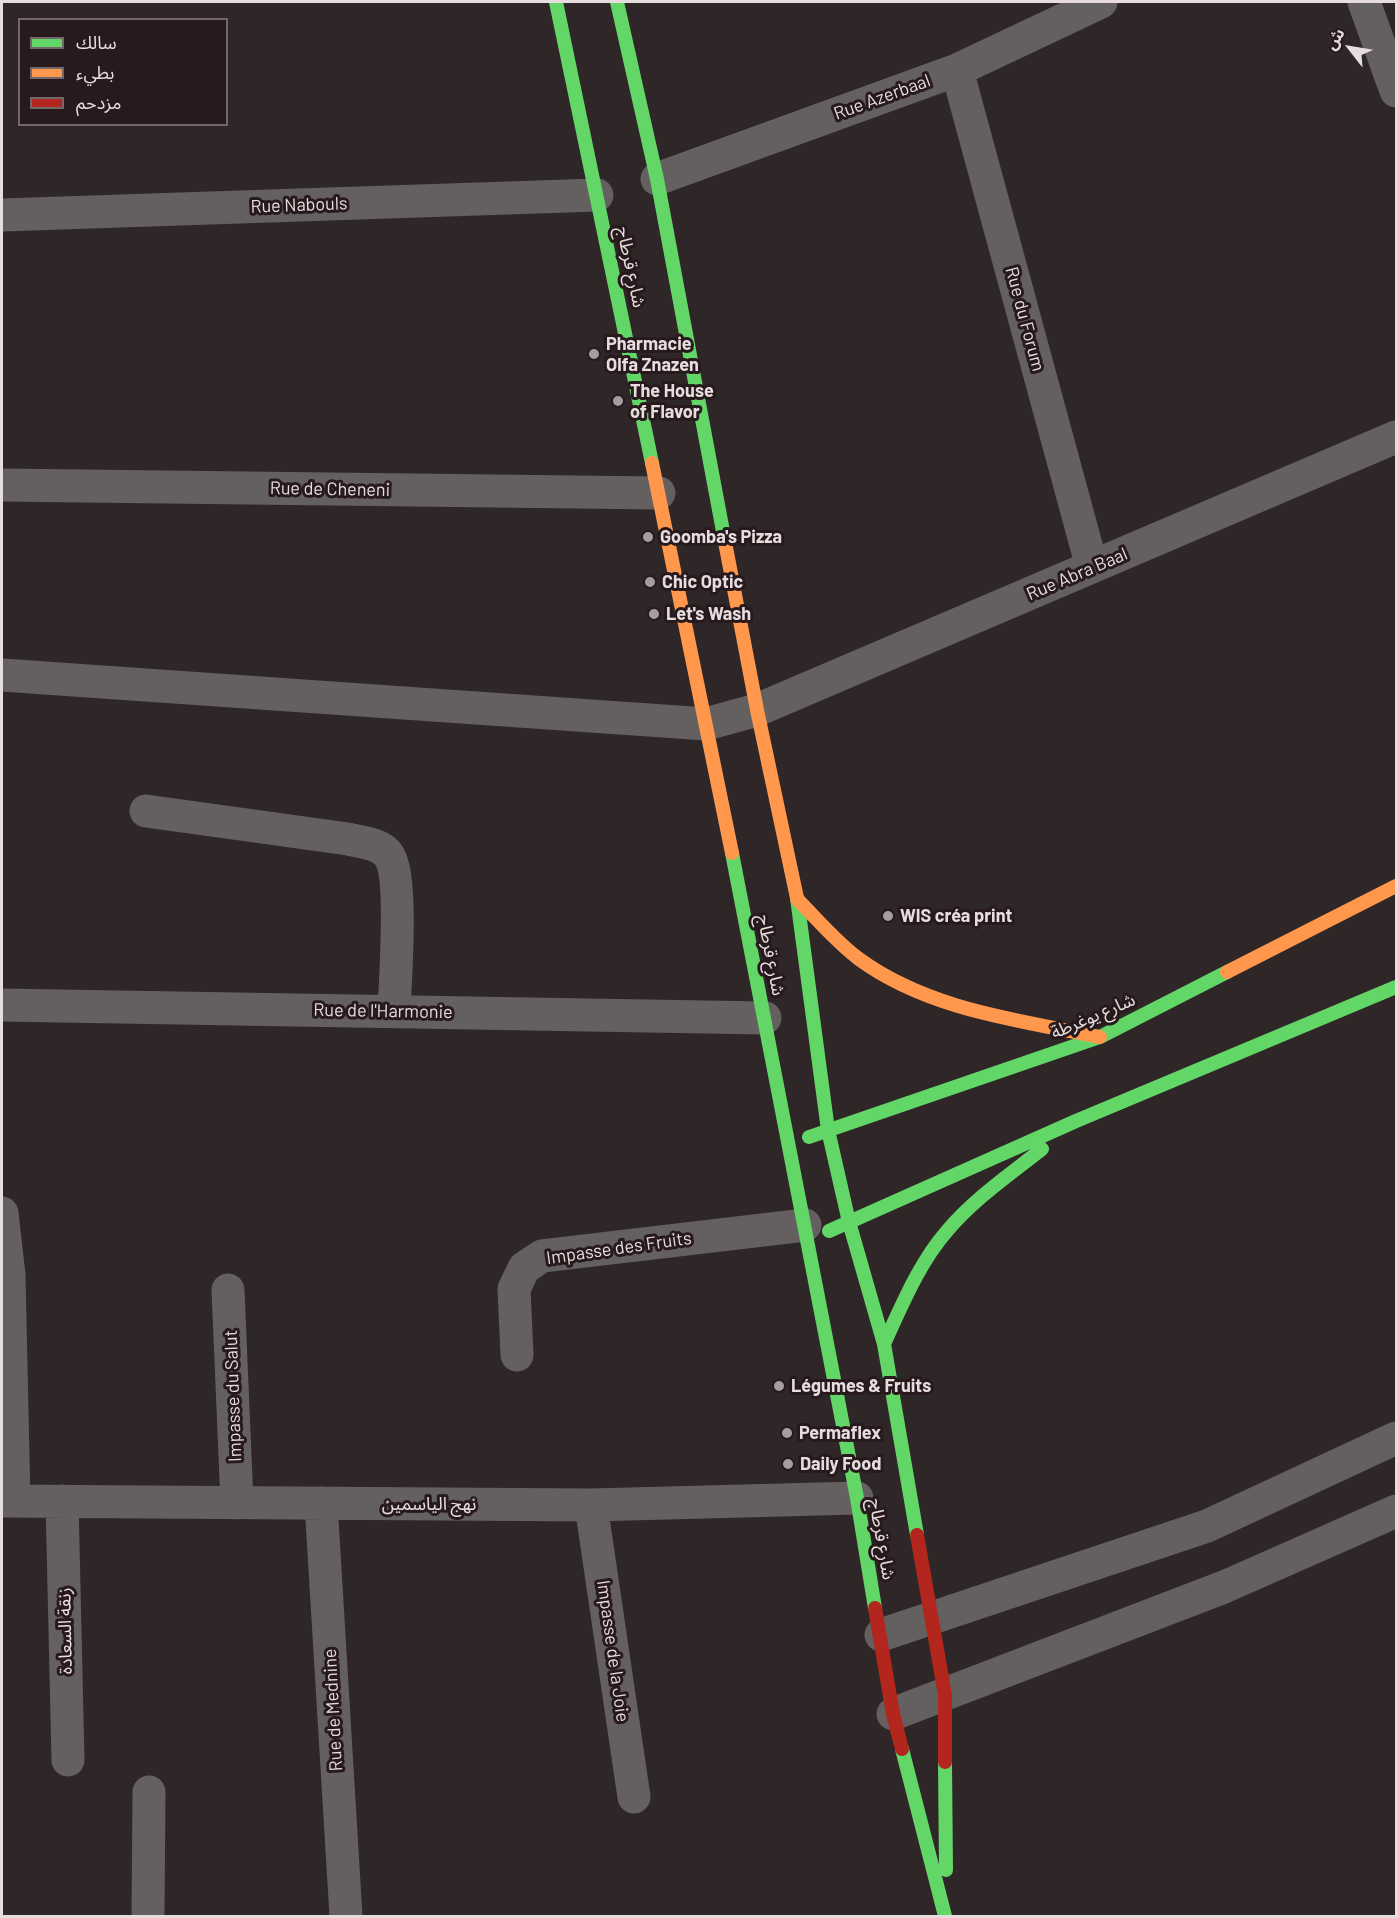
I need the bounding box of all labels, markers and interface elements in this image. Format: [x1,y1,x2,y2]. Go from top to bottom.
legend [18,18,228,126]
north arrow [1320,18,1380,78]
text: ش [1320,24,1348,53]
text: سالك [76,31,117,53]
text: بطيء [76,61,114,83]
street label: Rue Azerbaal [831,70,933,124]
text: مزدحم [76,91,121,113]
street label: Rue Nabouls [250,193,348,217]
street label: شارع قرطاج [612,225,650,309]
street label: Rue du Forum [1001,264,1049,374]
place label: Pharmacie Olfa Znazen [606,333,699,376]
marker: Pharmacie Olfa Znazen [587,347,601,361]
place label: The House of Flavor [630,380,714,422]
marker: The House of Flavor [611,394,625,408]
street label: Rue de Cheneni [270,477,390,501]
place label: Goomba's Pizza [660,526,782,548]
marker: Goomba's Pizza [641,530,655,544]
street label: Rue Abra Baal [1023,543,1131,605]
place label: Chic Optic [662,571,743,593]
marker: Chic Optic [643,575,657,589]
place label: Let's Wash [666,603,751,625]
marker: Let's Wash [647,607,661,621]
place label: WIS créa print [900,905,1012,927]
marker: WIS créa print [881,909,895,923]
street label: شارع قرطاج [753,913,789,997]
street label: شارع يوغرطة [1048,989,1138,1043]
street label: Rue de l'Harmonie [313,999,453,1023]
street label: Impasse des Fruits [545,1227,693,1269]
street label: Impasse du Salut [220,1330,246,1462]
place label: Légumes & Fruits [791,1375,931,1397]
marker: Légumes & Fruits [772,1379,786,1393]
place label: Permaflex [799,1422,881,1444]
marker: Permaflex [780,1426,794,1440]
place label: Daily Food [800,1453,882,1475]
marker: Daily Food [781,1457,795,1471]
street label: نهج الياسمين [382,1493,476,1515]
street label: شارع قرطاج [864,1497,900,1581]
street label: Impasse de la Joie [592,1579,634,1723]
street label: زنقة السعادة [53,1587,77,1675]
street label: Rue de Mednine [319,1648,347,1772]

